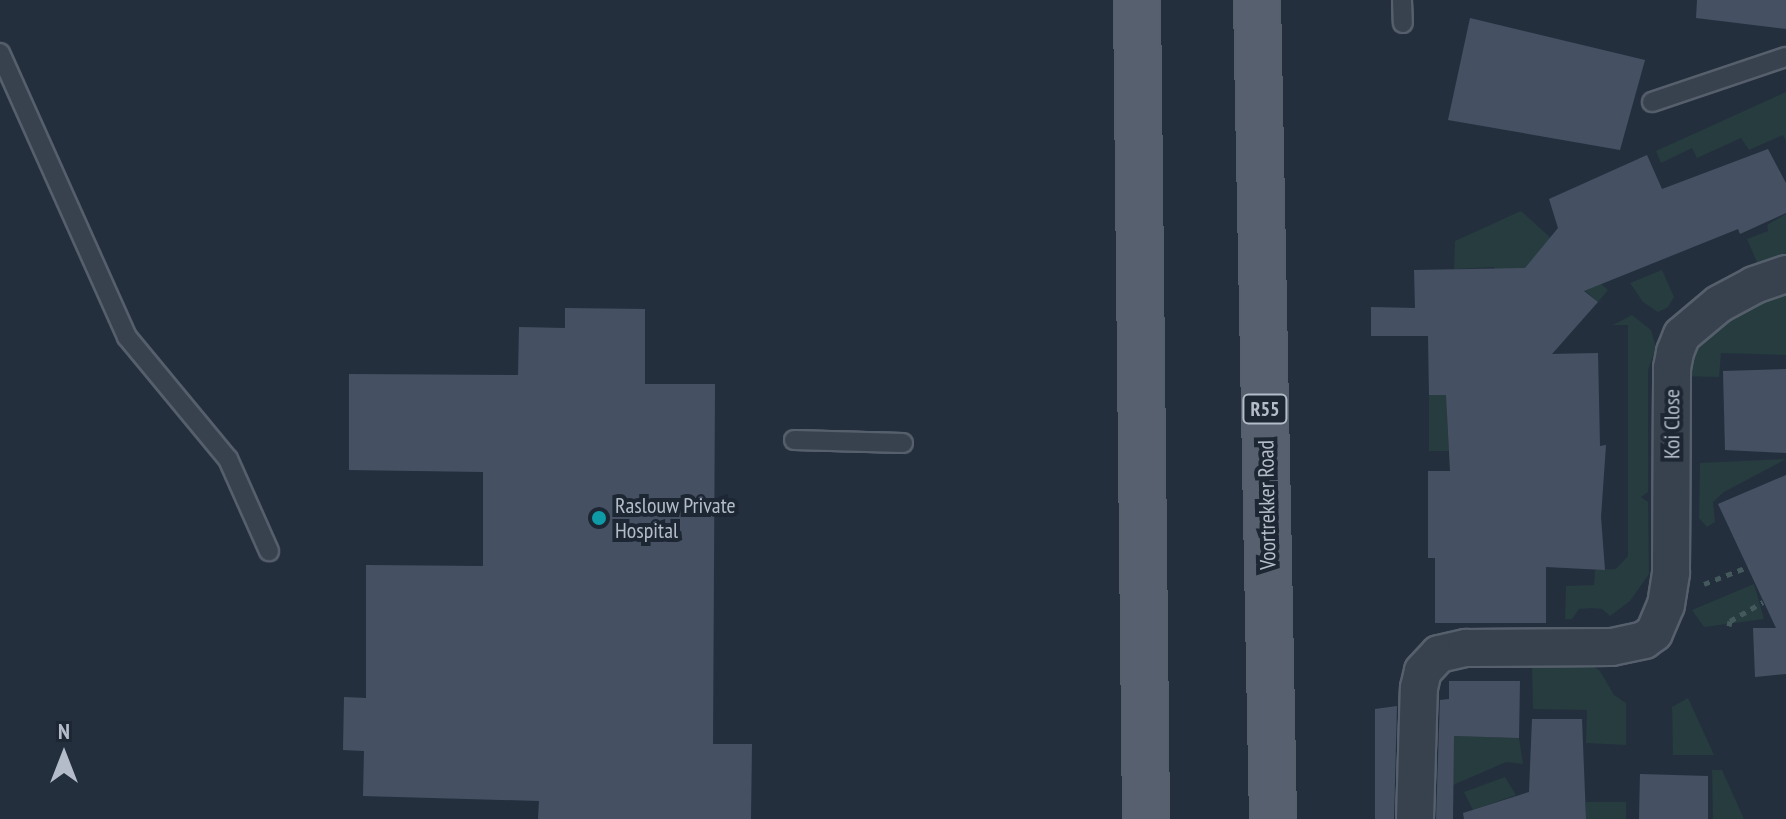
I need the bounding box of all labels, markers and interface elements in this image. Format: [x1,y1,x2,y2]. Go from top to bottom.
street label: Koi Close [1659,389,1685,459]
road number: R55 [1241,393,1289,425]
street label: Voortrekker Road [1253,440,1281,570]
place label: Raslouw Private Hospital [615,492,736,544]
marker: Raslouw Private Hospital [590,509,608,527]
north arrow [24,715,104,795]
text: N [58,717,70,745]

